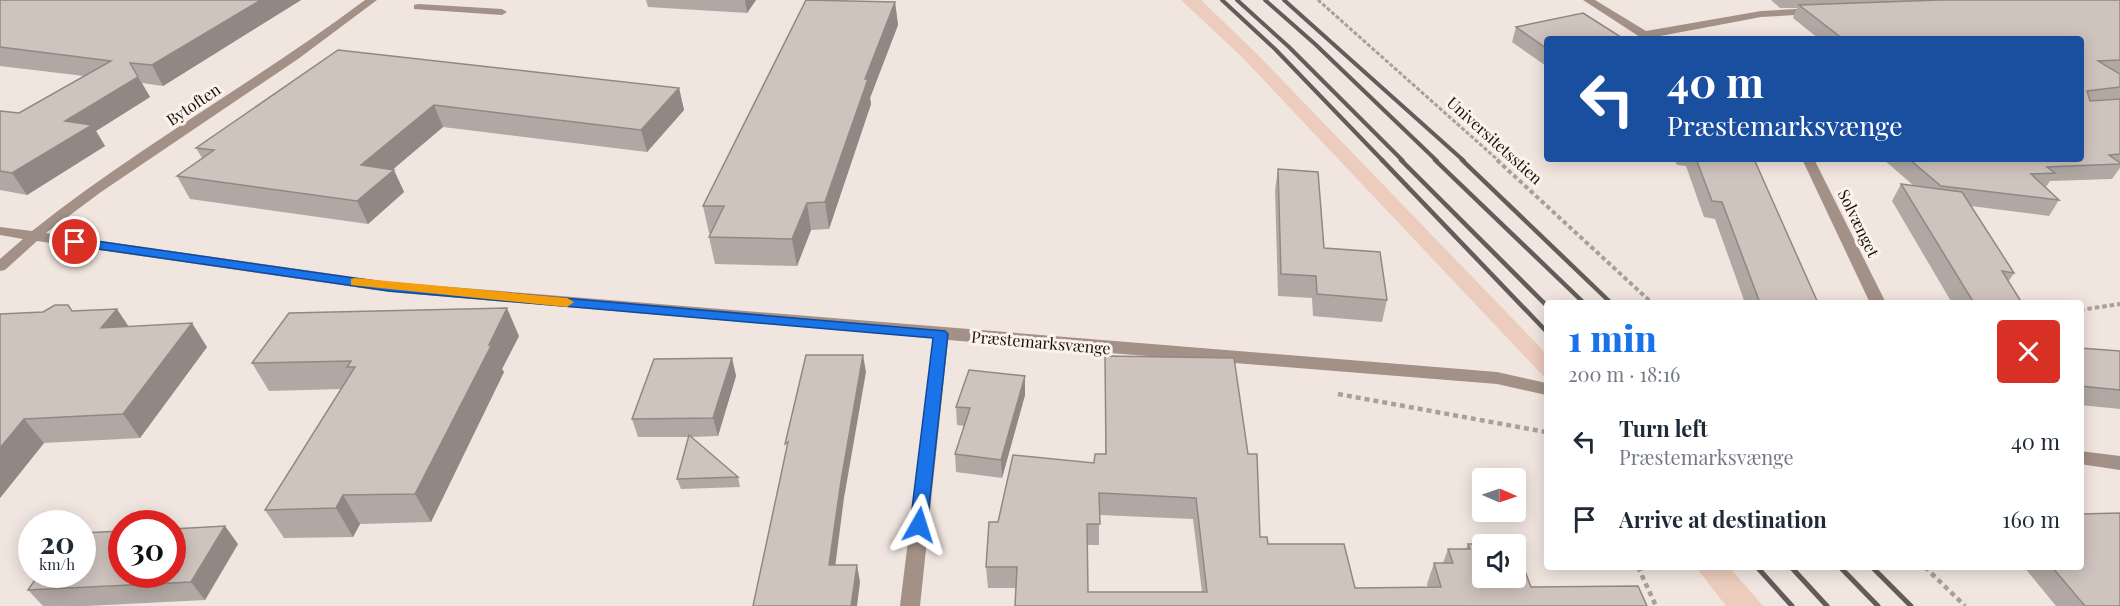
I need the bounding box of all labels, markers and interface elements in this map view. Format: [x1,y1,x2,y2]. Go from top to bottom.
text: 40 m [1667,53,1764,109]
icon: left [1568,60,1646,138]
street label: Bytoften [162,78,224,130]
street label: Universitetsstien [1443,92,1547,189]
text: Præstemarksvænge [1667,107,1903,143]
street label: Solvænget [1834,186,1885,261]
pin [49,216,100,267]
icon: arrive [58,225,91,258]
text: 1 min [1568,313,1657,361]
button: close [1997,320,2060,383]
street label: Præstemarksvænge [971,325,1111,359]
text: 200 m · 18:16 [1568,360,1680,387]
text: Turn left [1619,413,1708,443]
icon: left [1568,425,1601,458]
text: 40 m [2011,426,2060,456]
text: Præstemarksvænge [1619,443,1794,470]
north arrow [1472,468,1526,522]
map controls [1472,468,1526,588]
position arrow [887,493,951,557]
icon: arrive [1568,503,1601,536]
text: Arrive at destination [1619,504,1827,534]
text: 160 m [2002,504,2060,534]
speed limit sign: 30 [108,510,186,588]
text: 20 [39,522,75,562]
button: sound [1472,534,1526,588]
text: km/h [39,554,75,574]

